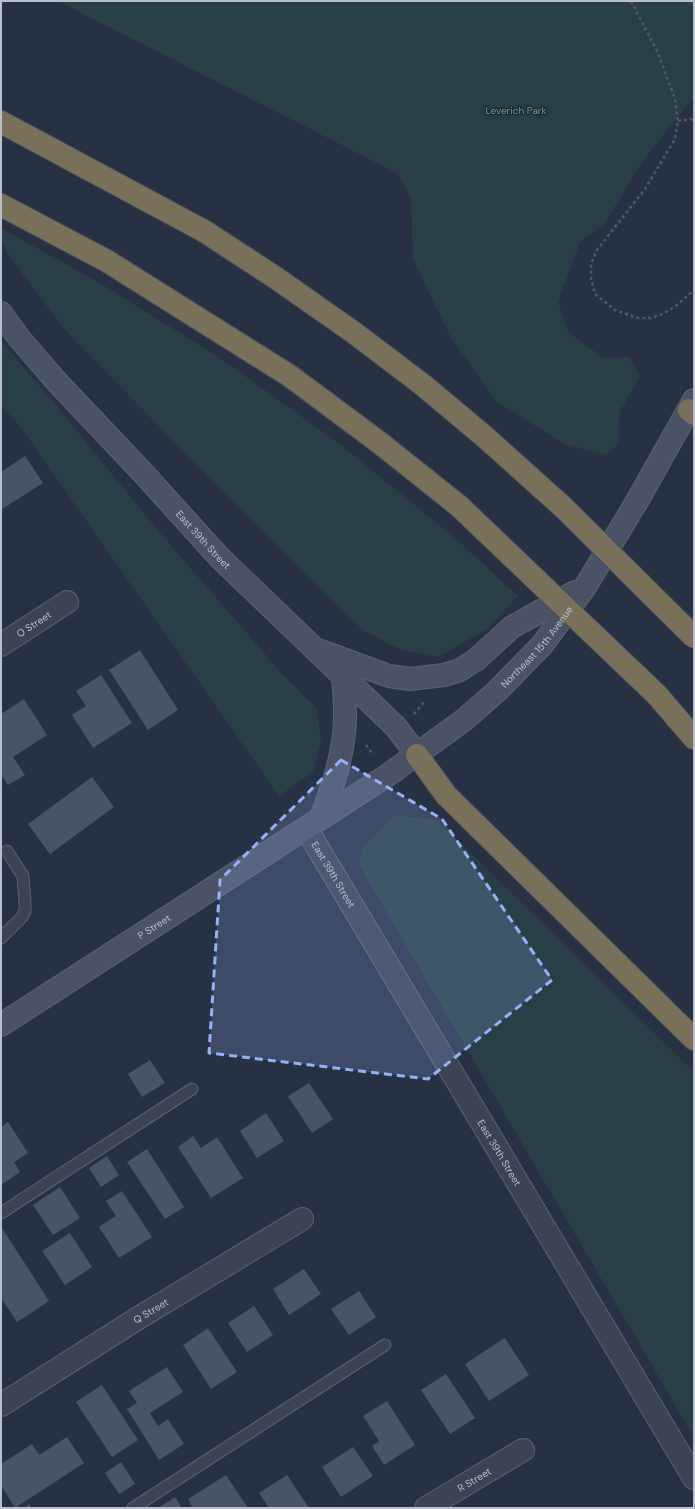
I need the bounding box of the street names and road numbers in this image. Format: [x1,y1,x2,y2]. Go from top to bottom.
street label: East 39th Street [173,508,233,572]
street label: Northeast 15th Avenue [498,603,576,691]
street label: O Street [14,608,54,640]
street label: East 39th Street [308,839,358,910]
street label: P Street [135,911,173,942]
street label: East 39th Street [474,1117,524,1188]
street label: Q Street [131,1295,171,1327]
street label: R Street [455,1465,494,1495]

